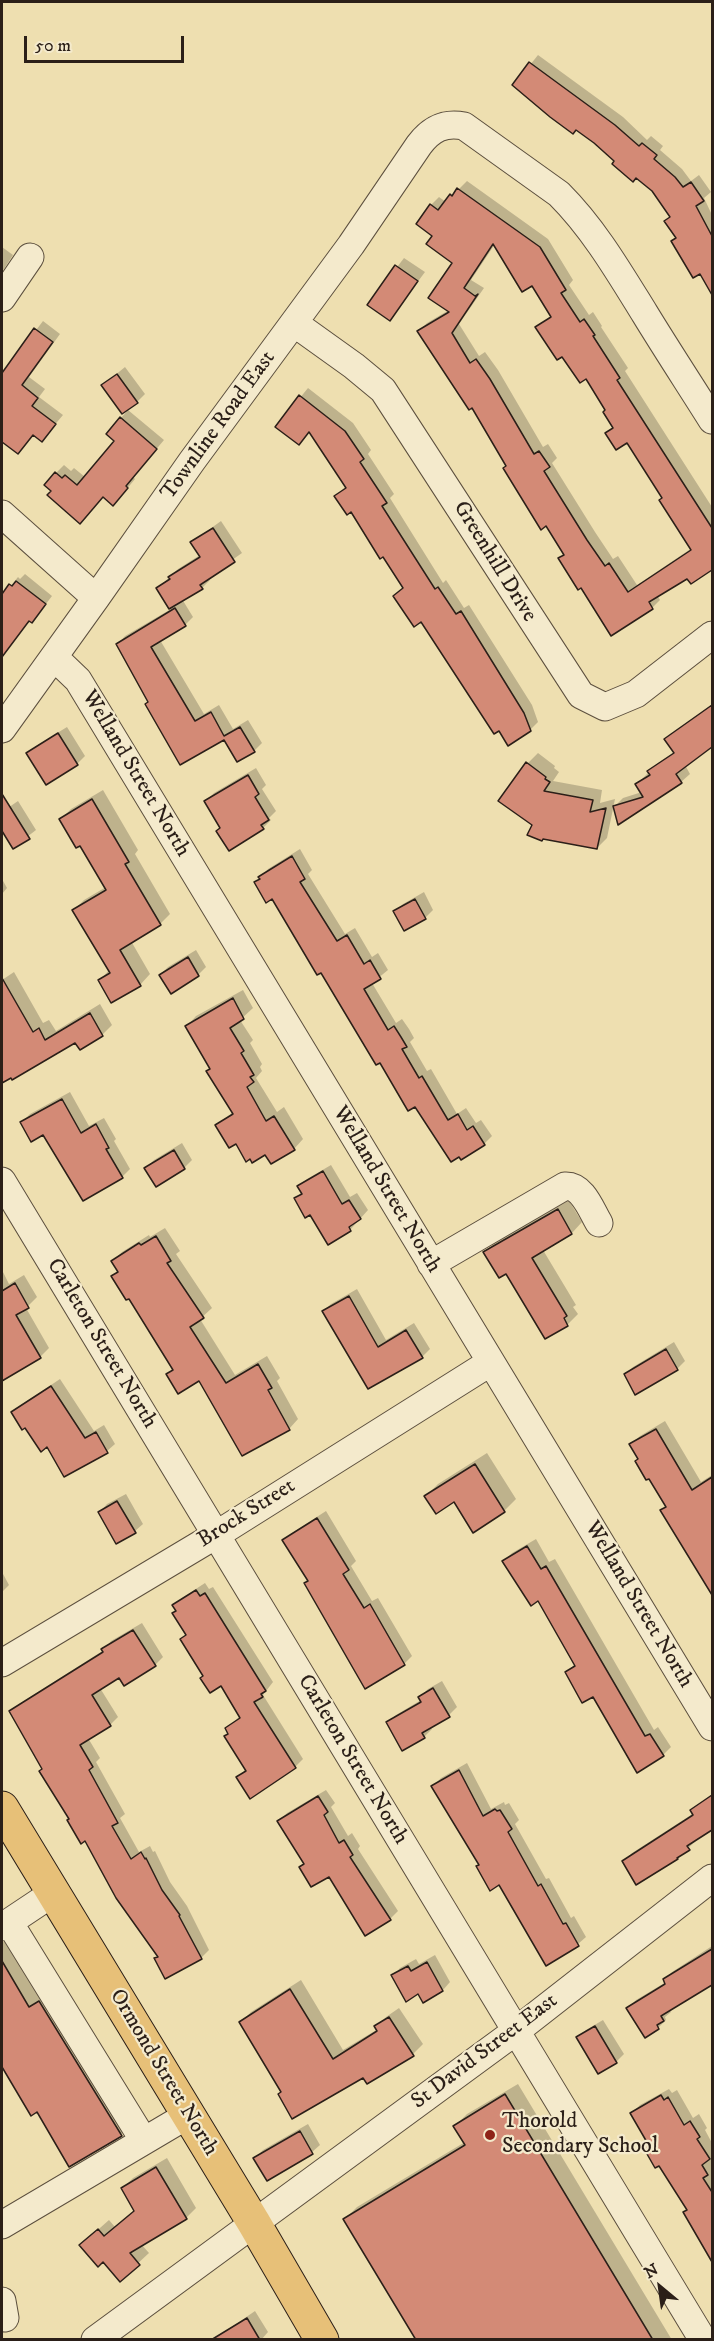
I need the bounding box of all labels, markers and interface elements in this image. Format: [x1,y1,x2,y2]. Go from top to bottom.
scale bar [27,24,188,62]
text: 50 m [35,35,71,57]
street label: Townline Road East [156,346,282,506]
street label: Greenhill Drive [446,497,542,627]
street label: Welland Street North [75,686,195,862]
street label: Welland Street North [326,1102,446,1278]
street label: Carleton Street North [40,1254,162,1434]
street label: Brock Street [193,1474,301,1554]
street label: Welland Street North [578,1517,698,1693]
street label: Carleton Street North [291,1670,413,1850]
street label: Ormond Street North [103,1985,223,2161]
street label: St David Street East [407,1988,563,2116]
place label: Thorold Secondary School [502,2109,658,2160]
marker: Thorold Secondary School [483,2128,497,2142]
north arrow [630,2257,690,2317]
text: N [641,2259,662,2283]

